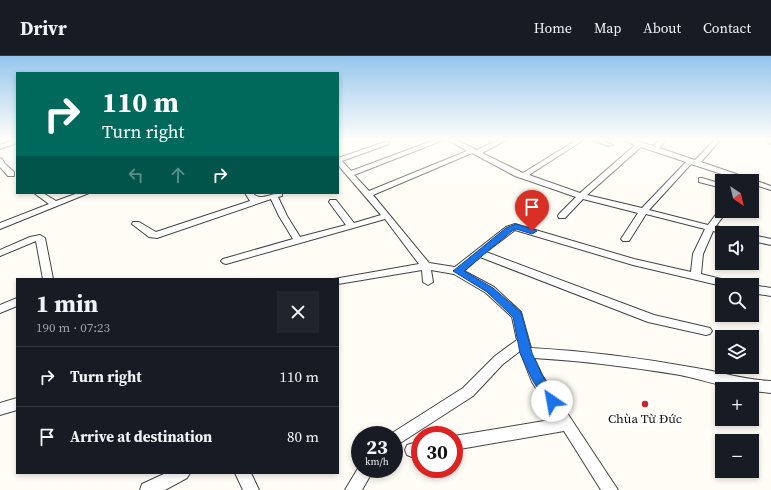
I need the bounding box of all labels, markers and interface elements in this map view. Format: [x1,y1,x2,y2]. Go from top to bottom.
text: Drivr [20,15,67,41]
text: Home [534,18,572,38]
text: Map [594,18,621,38]
text: About [643,18,681,38]
text: Contact [703,18,751,38]
text: 110 m [102,83,179,121]
icon: right [36,88,88,140]
text: Turn right [102,119,184,144]
icon: left [125,164,147,186]
icon: ahead [167,164,189,186]
icon: right [209,164,231,186]
north arrow [715,174,759,218]
map controls [715,174,759,478]
pin [515,190,549,231]
icon: arrive [521,196,543,218]
button: sound [715,226,759,270]
button: search [715,278,759,322]
text: 1 min [36,287,98,320]
button: close [277,291,319,333]
text: 190 m · 07:23 [36,319,110,336]
button: layers [715,330,759,374]
icon: right [36,366,58,388]
text: Turn right [70,366,142,387]
text: 110 m [279,366,319,387]
position arrow [531,380,573,422]
button: + [715,382,759,426]
marker: Chùa Từ Đức [640,399,650,409]
place label: Chùa Từ Đức [608,410,682,427]
icon: arrive [36,426,58,448]
text: Arrive at destination [70,426,212,447]
text: 80 m [287,426,319,447]
speed limit sign: 30 [411,426,463,478]
text: 23 [366,433,388,461]
button: − [715,434,759,478]
text: km/h [365,455,389,468]

